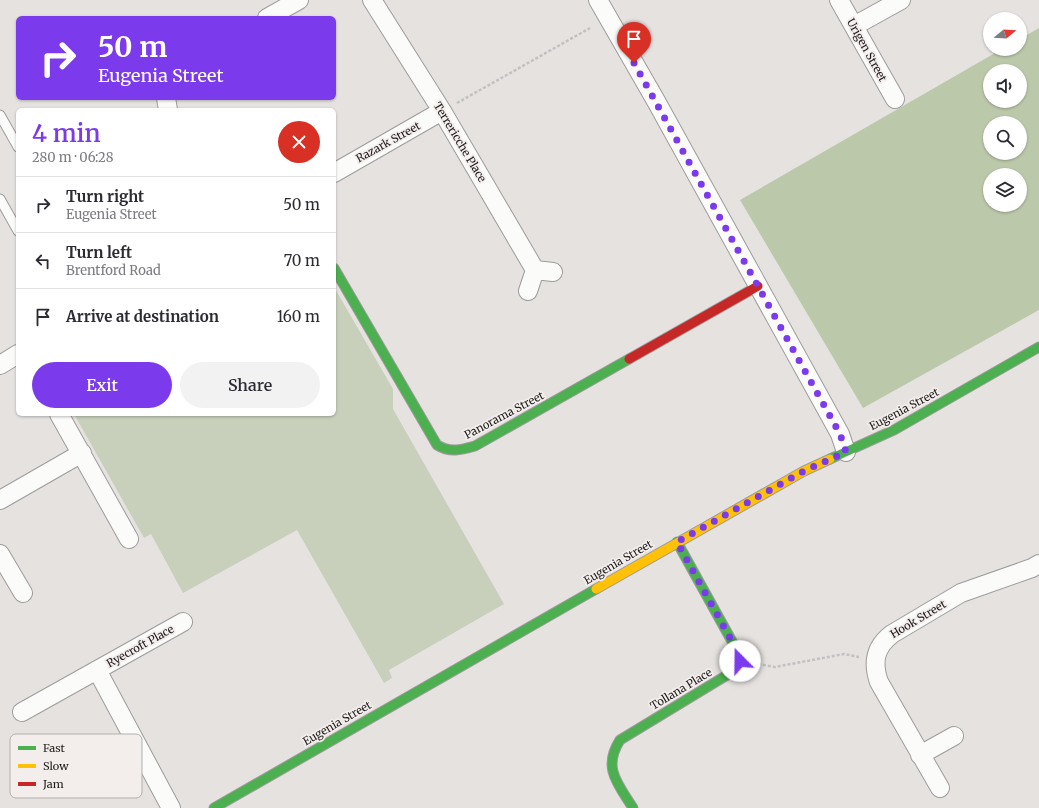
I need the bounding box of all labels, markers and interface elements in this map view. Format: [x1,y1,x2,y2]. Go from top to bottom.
north arrow [983,12,1027,56]
map controls [983,12,1027,212]
street label: Urigen Street [844,16,890,85]
pin [617,22,651,63]
icon: arrive [623,28,645,50]
text: 50 m [98,29,167,65]
icon: right [32,32,84,84]
text: Eugenia Street [98,64,224,87]
button: sound [983,64,1027,108]
street label: Terrericche Place [431,99,490,185]
button: search [983,116,1027,160]
text: 4 min [32,118,101,149]
street label: Razark Street [353,118,423,165]
button: close [278,121,320,163]
text: 280 m · 06:28 [32,149,113,166]
button: layers [983,168,1027,212]
text: Turn right [66,187,144,206]
icon: right [32,194,54,216]
text: 50 m [283,195,320,214]
text: Eugenia Street [66,206,157,223]
text: Turn left [66,243,132,262]
icon: left [32,250,54,272]
text: 70 m [284,251,320,270]
text: Brentford Road [66,262,161,279]
icon: arrive [32,306,54,328]
text: Arrive at destination [66,307,219,326]
text: 160 m [277,307,320,326]
button: Exit [32,362,172,408]
button: Share [180,362,320,408]
street label: Eugenia Street [867,384,942,433]
street label: Panorama Street [462,388,547,442]
street label: Eugenia Street [581,536,655,587]
street label: Hook Street [888,596,949,641]
street label: Ryecroft Place [104,622,176,670]
position arrow [719,640,761,682]
street label: Tollana Place [648,665,715,713]
street label: Eugenia Street [300,697,374,748]
legend [10,734,142,798]
text: Fast [43,741,66,755]
text: Slow [43,759,69,773]
text: Jam [42,777,64,791]

